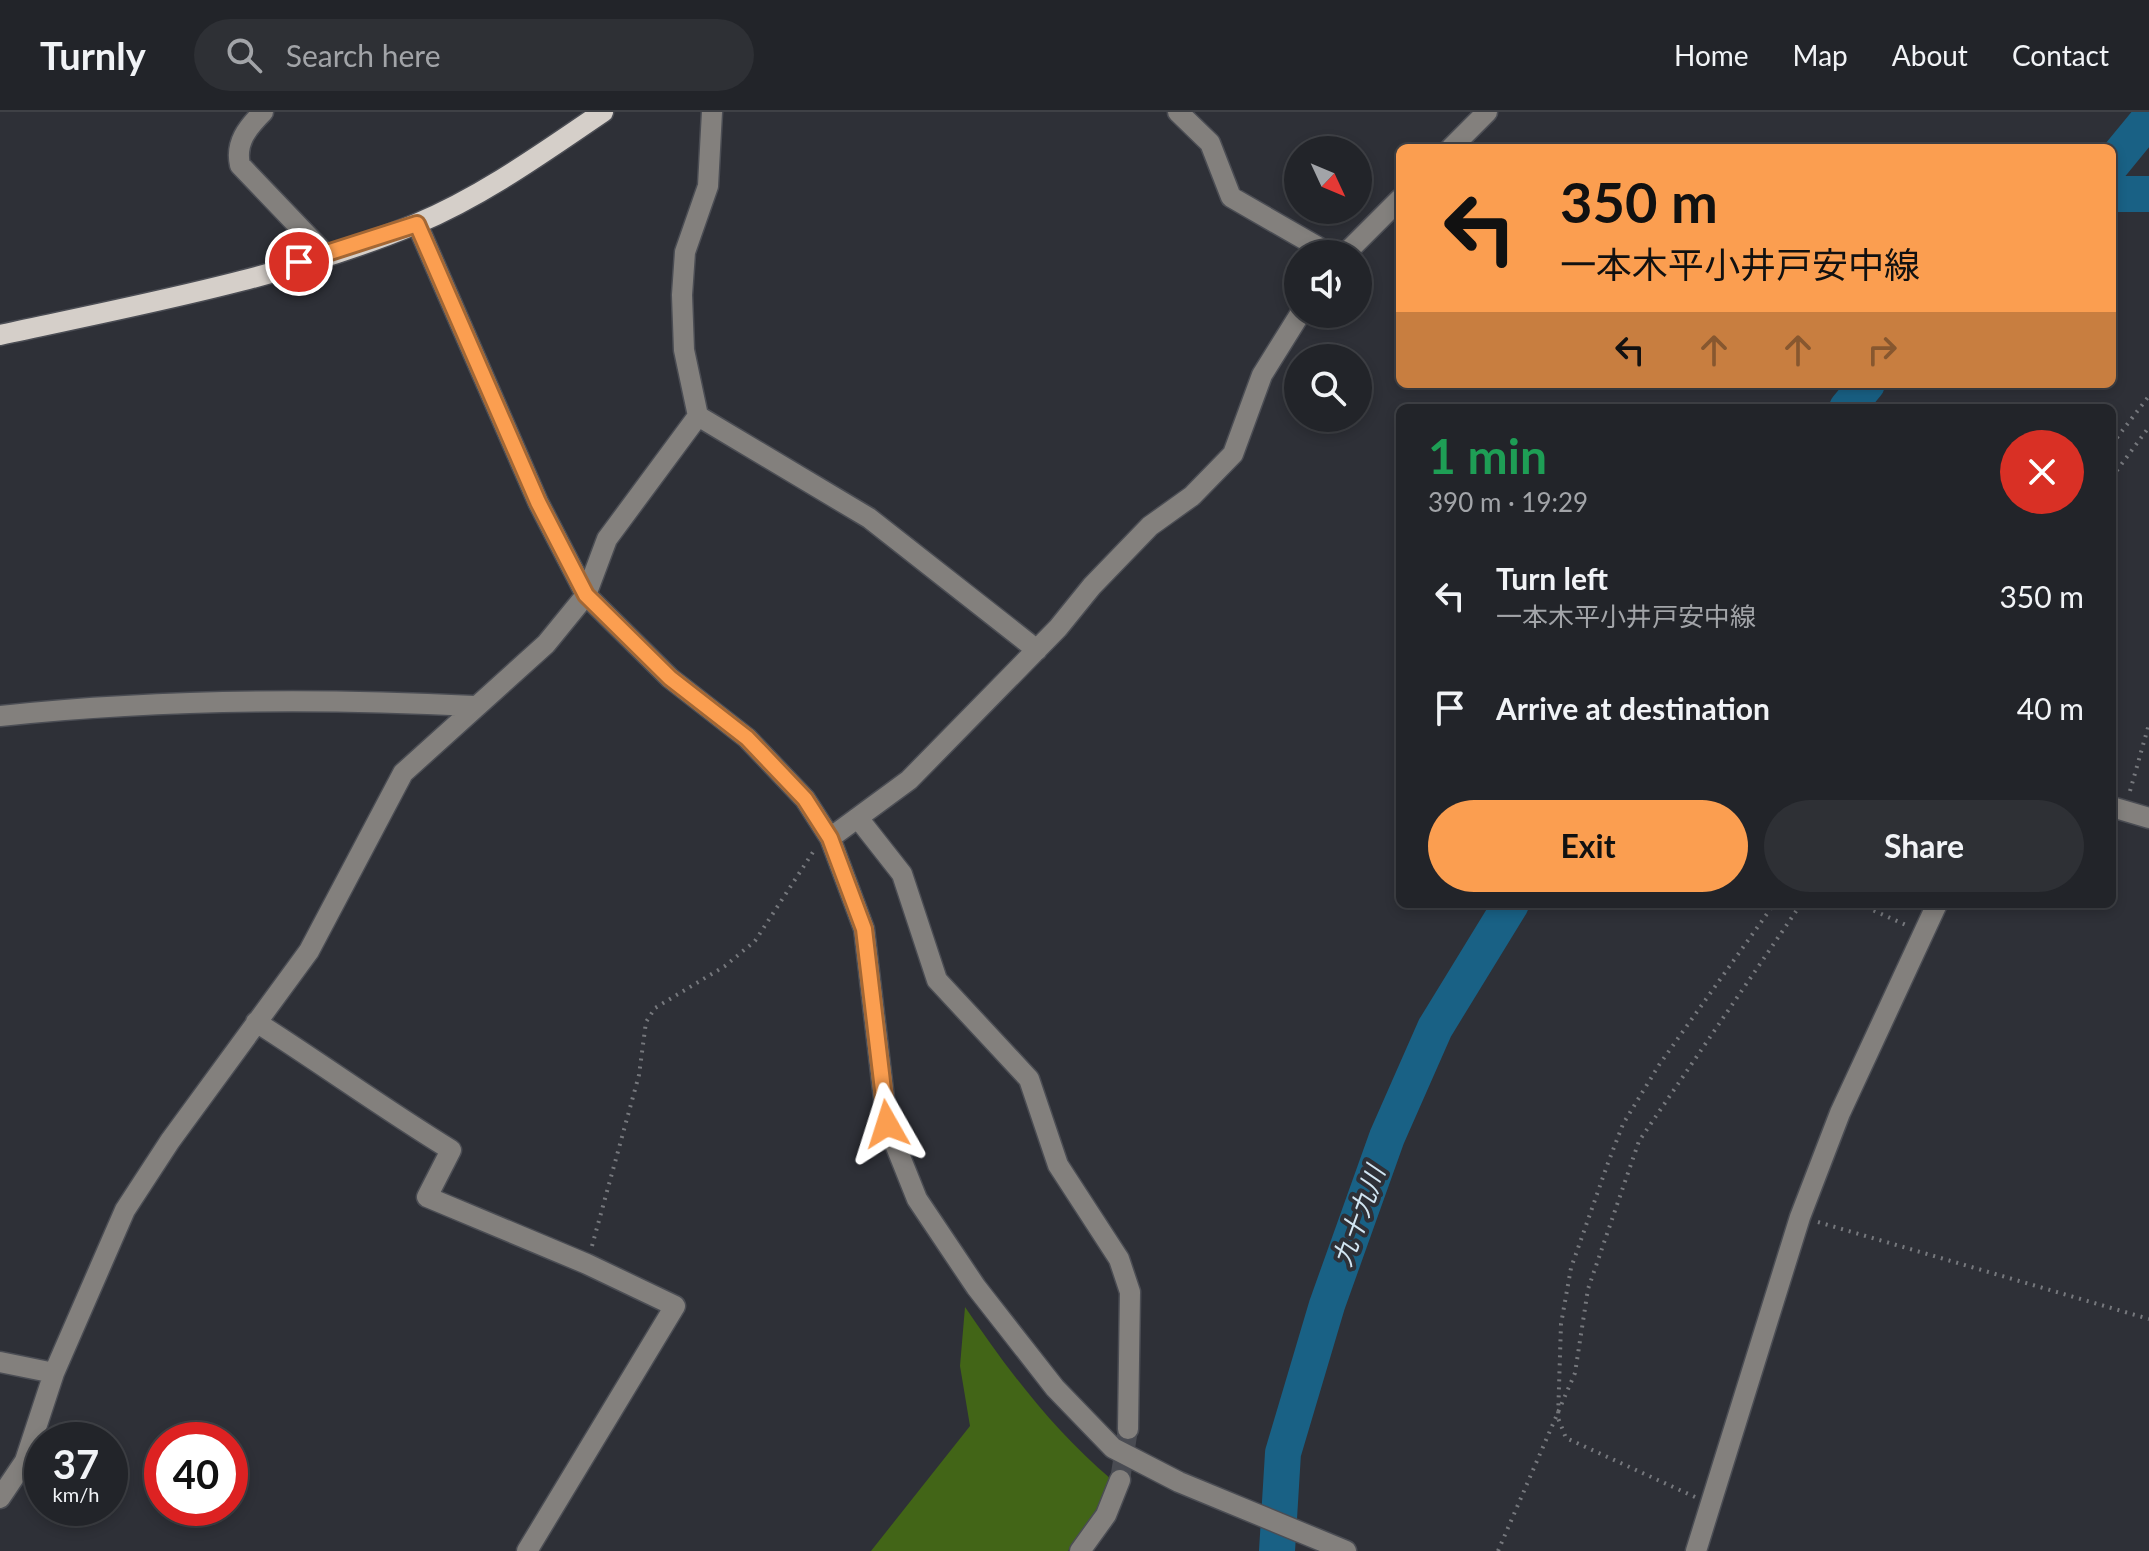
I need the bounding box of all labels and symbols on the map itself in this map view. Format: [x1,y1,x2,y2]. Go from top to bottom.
north arrow [1284,136,1372,224]
pin [265,228,333,296]
position arrow [845,1082,929,1166]
water label: 九十九川 [1325,1159,1392,1270]
speed limit sign: 40 [144,1422,248,1526]

